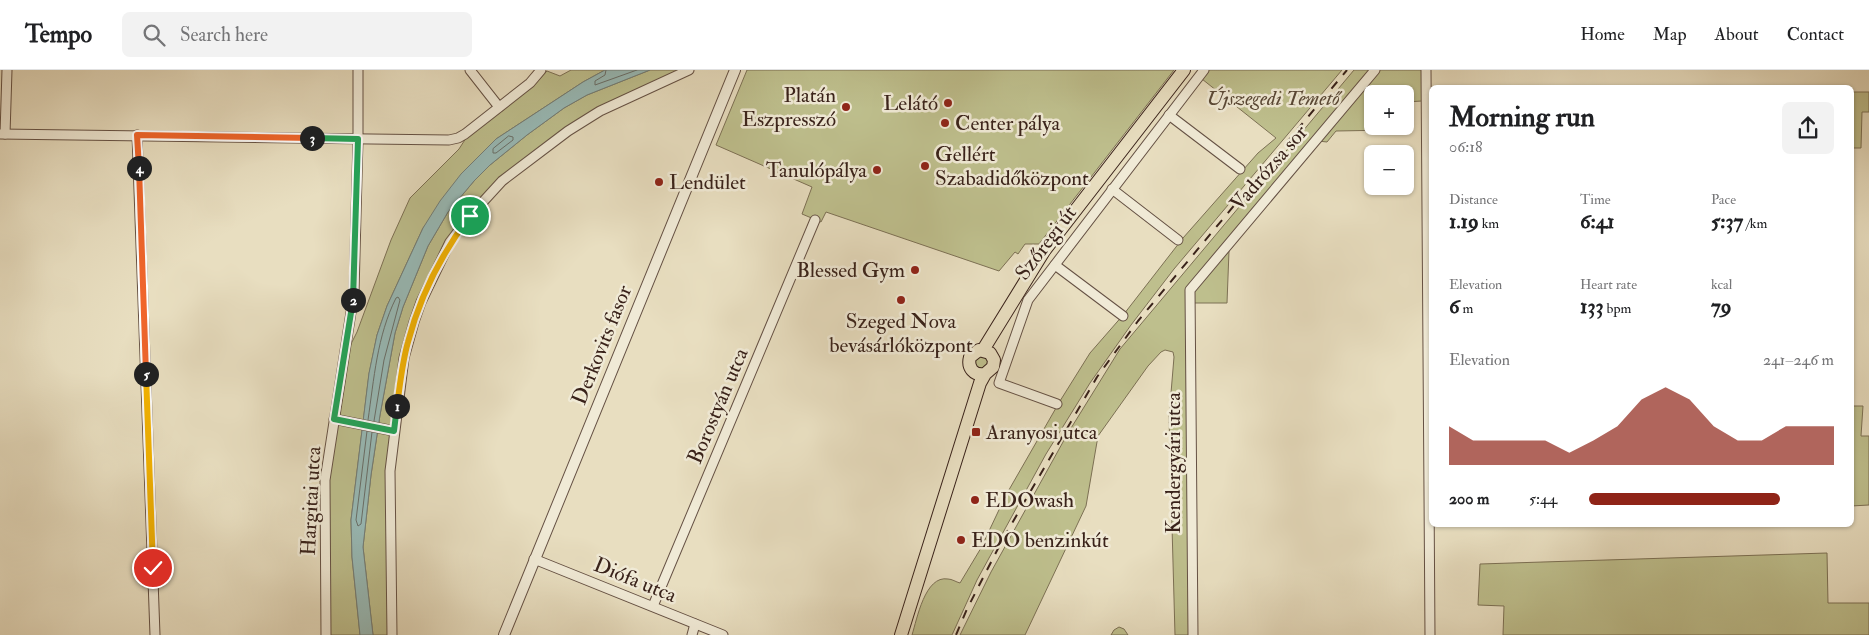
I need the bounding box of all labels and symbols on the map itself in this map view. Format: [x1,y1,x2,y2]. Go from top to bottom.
place label: Platán Eszpresszó [742,82,836,133]
park label: Újszegedi Temető [1206,85,1343,112]
place label: Lelátó [883,90,938,117]
marker: Lelátó [942,97,954,109]
marker: Platán Eszpresszó [840,101,852,113]
place label: Center pálya [955,110,1060,137]
marker: Center pálya [939,117,951,129]
street label: Vadrózsa sor [1224,119,1314,217]
pin: 3 [300,126,324,150]
place label: Gellért Szabadidőközpont [935,141,1089,192]
pin: 4 [126,156,152,180]
place label: Tanulópálya [766,157,867,184]
marker: Gellért Szabadidőközpont [919,160,931,172]
marker: Tanulópálya [871,164,883,176]
place label: Lendület [669,169,746,196]
marker: Lendület [653,176,665,188]
pin [449,195,491,237]
street label: Szőregi út [1009,200,1083,286]
place label: Blessed Gym [796,257,905,284]
marker: Blessed Gym [909,264,921,276]
street label: Derkovits fasor [566,281,638,409]
pin: 2 [340,288,366,312]
marker: Szeged Nova bevásárlóközpont [895,294,907,306]
place label: Szeged Nova bevásárlóközpont [829,308,973,359]
street label: Borostyán utca [681,344,755,468]
pin: 5 [134,362,158,386]
street label: Kendergyári utca [1160,392,1187,534]
pin: 1 [384,394,410,418]
place label: Aranyosi utca [985,419,1098,446]
marker: Aranyosi utca [970,426,982,438]
street label: Hargitai utca [295,445,327,556]
place label: EDOwash [985,487,1074,514]
marker: EDOwash [969,494,981,506]
place label: EDO benzinkút [971,527,1109,554]
marker: EDO benzinkút [955,534,967,546]
pin [132,547,174,589]
street label: Diófa utca [590,551,681,609]

